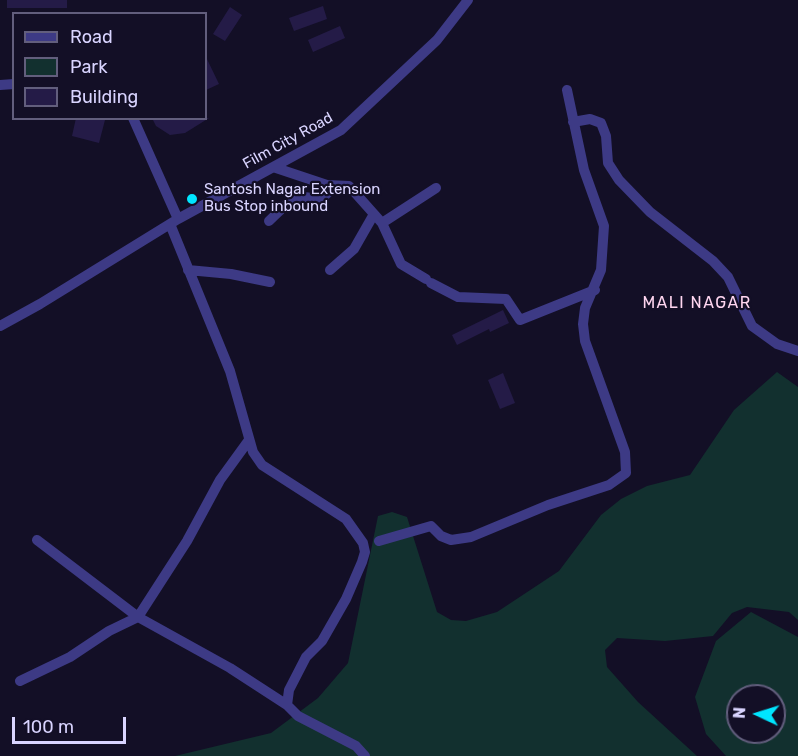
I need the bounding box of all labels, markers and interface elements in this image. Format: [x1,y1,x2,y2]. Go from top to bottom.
legend [12,12,207,120]
text: Road [70,26,113,48]
text: Park [70,56,107,78]
text: Building [70,86,138,108]
street label: Film City Road [240,109,336,173]
place label: Santosh Nagar Extension Bus Stop inbound [204,181,380,216]
marker: Santosh Nagar Extension Bus Stop inbound [185,192,199,206]
district label: MALI NAGAR [642,293,752,313]
north arrow [726,684,786,744]
scale bar [15,705,129,743]
text: N [730,706,749,719]
text: 100 m [23,716,74,738]

